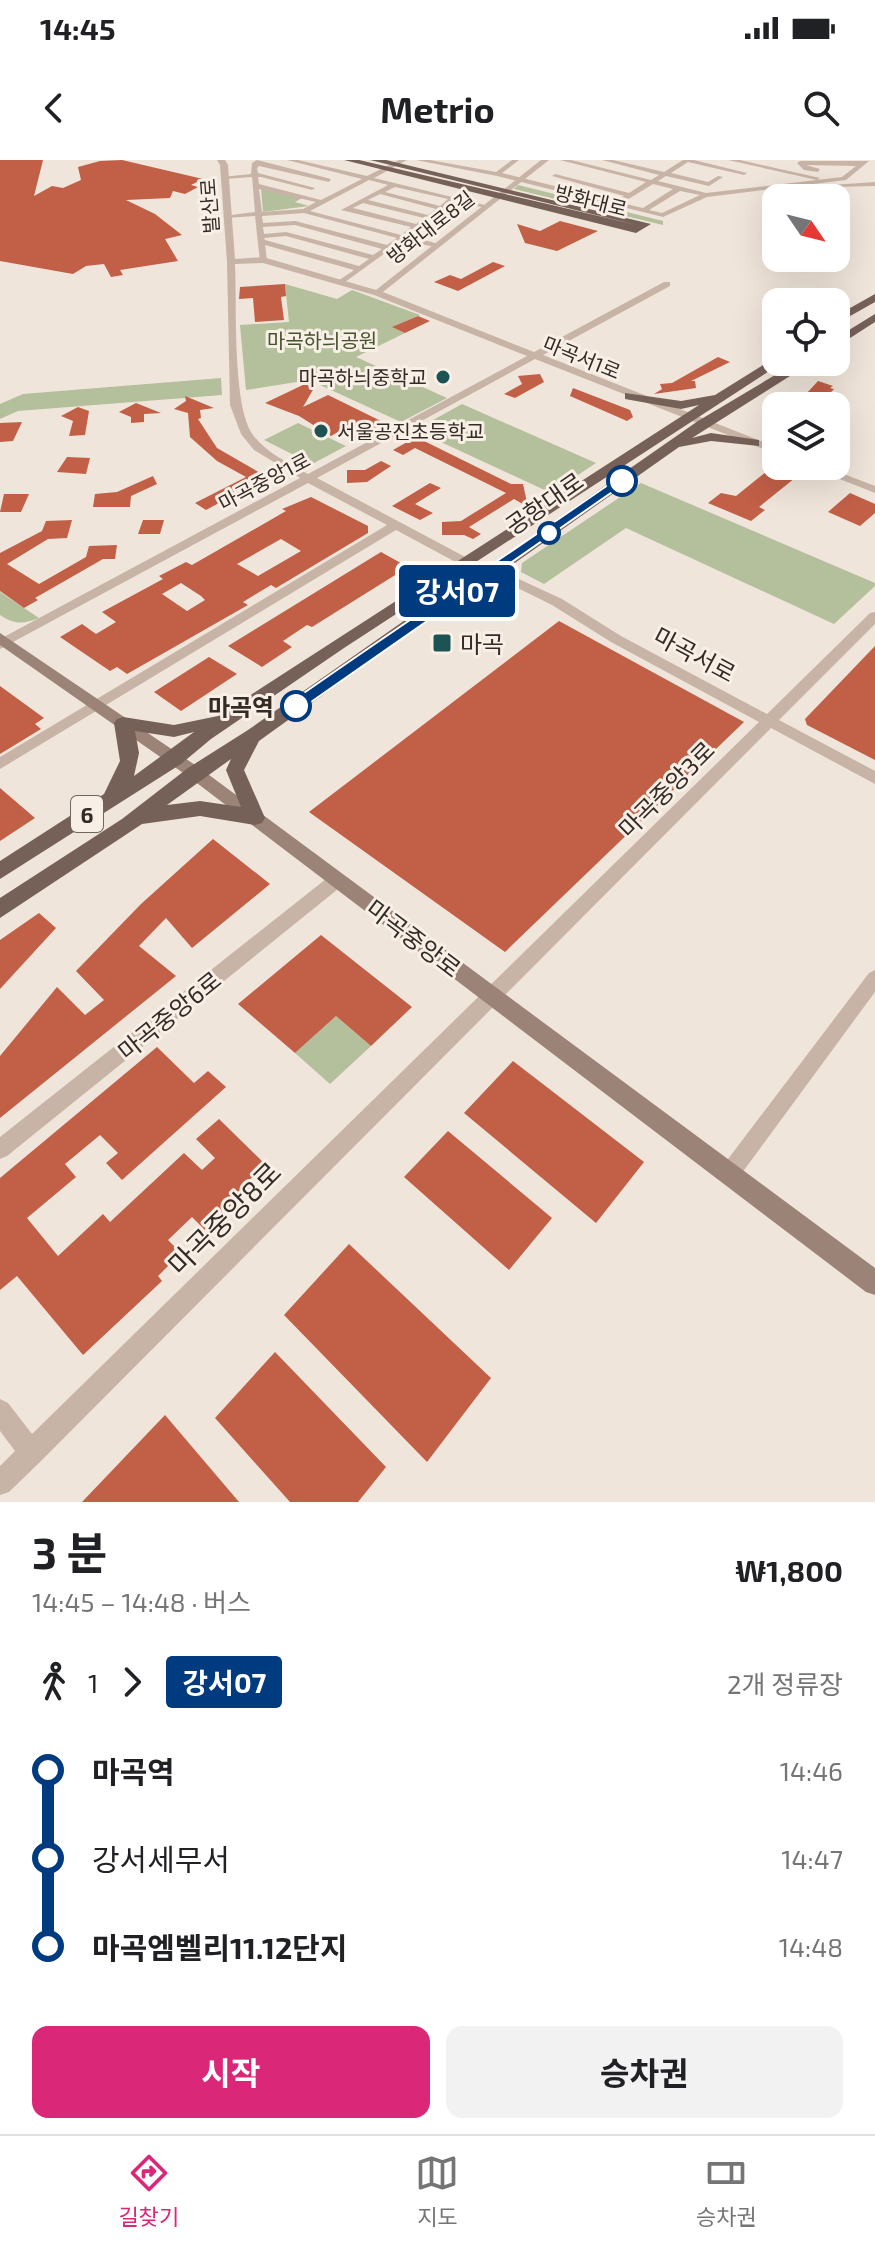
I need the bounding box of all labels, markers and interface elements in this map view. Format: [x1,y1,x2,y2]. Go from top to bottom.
text: 14:45 [40,10,115,46]
icon: back [32,86,76,130]
icon: search [799,86,843,130]
text: Metrio [380,87,495,130]
street label: 발산로 [195,178,223,234]
street label: 방화대로 [552,179,630,221]
north arrow [762,184,850,272]
map controls [762,184,850,480]
street label: 방화대로8길 [382,185,478,269]
button: locate [762,288,850,376]
park label: 마곡하늬공원 [267,328,377,352]
street label: 마곡서1로 [540,331,624,383]
place label: 마곡하늬중학교 [298,365,427,389]
marker: 마곡하늬중학교 [434,368,452,386]
button: layers [762,392,850,480]
place label: 서울공진초등학교 [337,419,484,443]
marker: 서울공진초등학교 [312,422,330,440]
street label: 마곡중앙1로 [214,447,314,515]
street label: 공항대로 [500,466,588,540]
unlabelled marker [607,466,637,496]
unlabelled marker [538,522,560,544]
line badge: 강서07 [401,565,513,617]
text: 강서07 [415,574,499,608]
street label: 마곡서로 [649,620,741,688]
place label: 마곡 [460,629,504,658]
marker: 마곡 [431,632,453,654]
marker: 마곡역 [281,691,311,721]
place label: 마곡역 [208,692,274,721]
street label: 마곡중앙3로 [612,735,720,843]
road number: 6 [71,796,103,832]
street label: 마곡중앙로 [361,893,467,983]
street label: 마곡중앙6로 [112,965,226,1065]
street label: 마곡중앙8로 [160,1154,288,1282]
text: 3 분 [32,1525,107,1578]
text: ₩1,800 [735,1552,843,1588]
text: 14:45 – 14:48 · 버스 [32,1586,251,1617]
icon: walk [32,1660,76,1704]
icon: forward [110,1660,154,1704]
text: 강서07 [182,1665,266,1699]
text: 1 [88,1667,98,1698]
text: 2개 정류장 [727,1668,843,1699]
text: 마곡역 [92,1753,175,1789]
text: 14:46 [780,1755,843,1786]
text: 강서세무서 [92,1841,230,1877]
text: 14:47 [781,1843,843,1874]
text: 마곡엠벨리11.12단지 [92,1929,348,1965]
text: 14:48 [779,1931,843,1962]
button: 시작 [32,2026,430,2118]
button: 승차권 [446,2026,843,2118]
tab: 길찾기 [118,2151,179,2231]
tab: 지도 [415,2151,459,2231]
tab: 승차권 [696,2151,757,2231]

